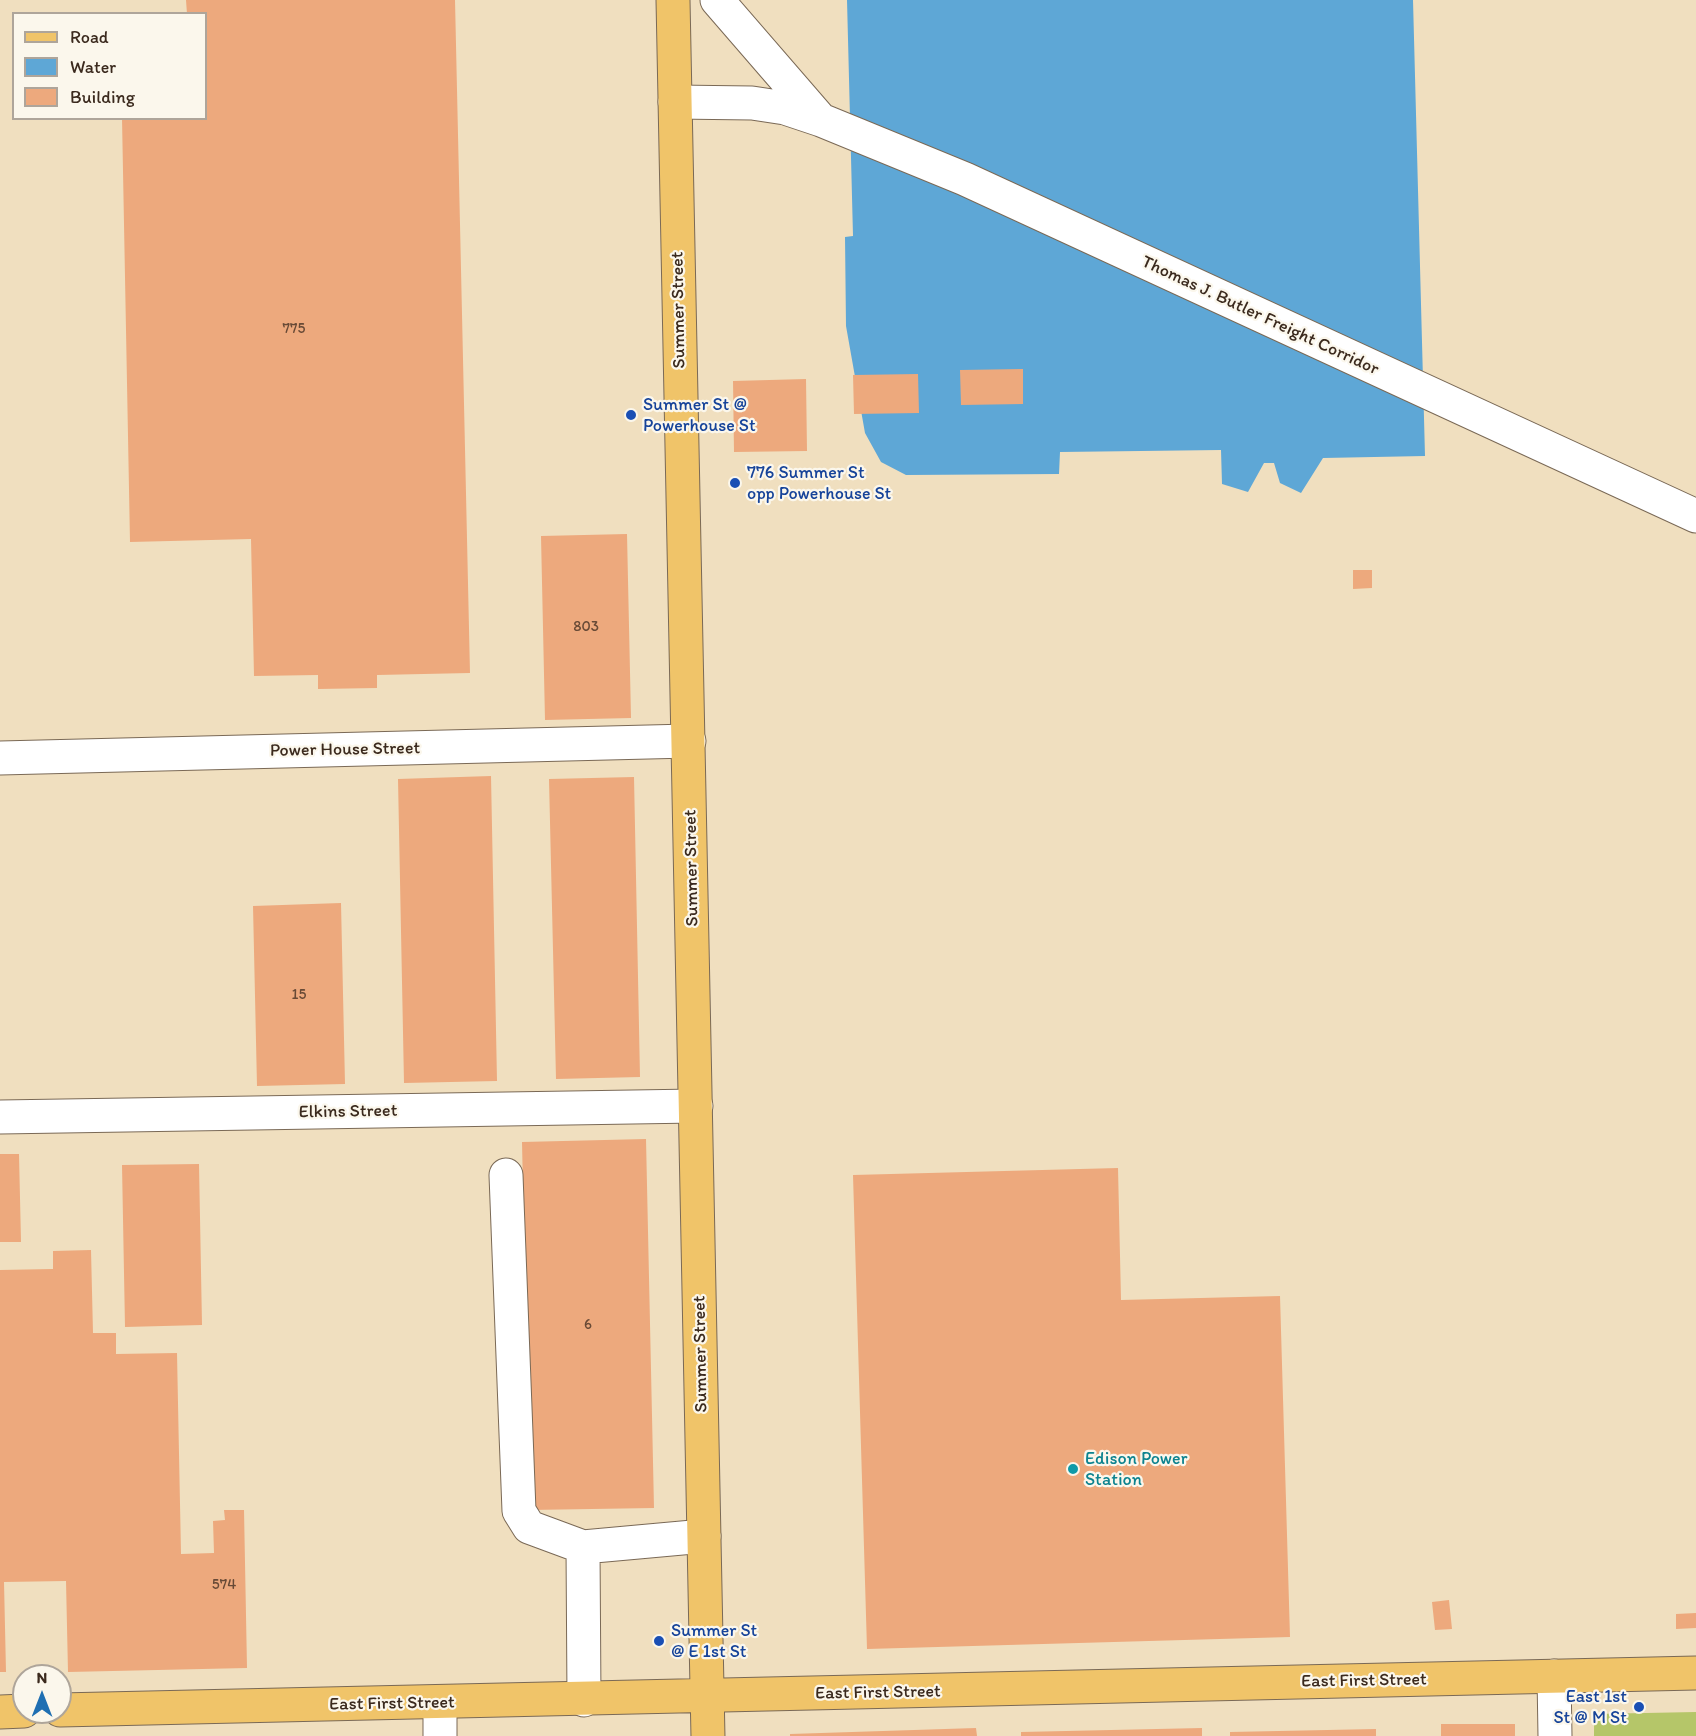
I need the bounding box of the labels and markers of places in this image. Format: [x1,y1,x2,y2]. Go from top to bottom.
place label: Summer St @ Powerhouse St [643,394,756,436]
marker: Summer St @ Powerhouse St [624,408,638,422]
place label: 776 Summer St opp Powerhouse St [747,462,891,504]
marker: 776 Summer St opp Powerhouse St [728,476,742,490]
place label: Edison Power Station [1085,1448,1187,1490]
marker: Edison Power Station [1066,1462,1080,1476]
place label: Summer St @ E 1st St [671,1620,757,1662]
marker: Summer St @ E 1st St [652,1634,666,1648]
place label: East 1st St @ M St [1553,1686,1627,1728]
marker: East 1st St @ M St [1632,1700,1646,1714]

